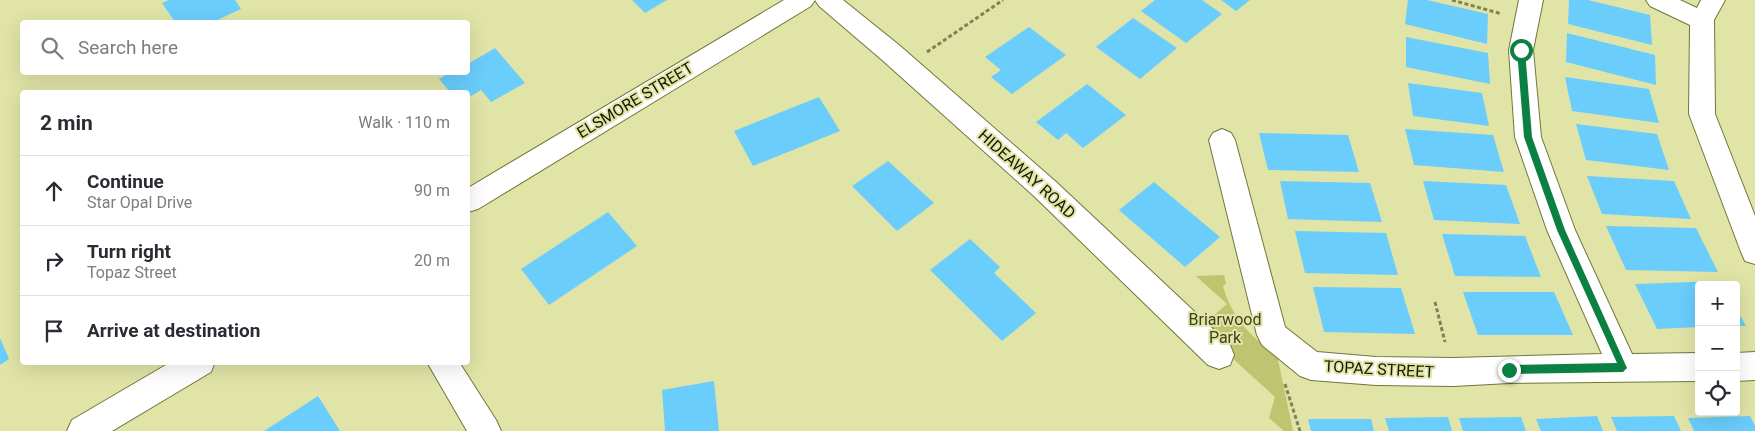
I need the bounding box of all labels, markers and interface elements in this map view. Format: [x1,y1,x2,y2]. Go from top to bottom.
search box [20,20,470,75]
icon: search [38,34,66,62]
text: Search here [78,36,178,59]
route start [1510,39,1533,62]
street label: ELSMORE STREET [574,58,697,142]
text: 2 min [40,111,93,135]
text: Walk · 110 m [358,113,450,132]
street label: HIDEAWAY ROAD [975,125,1079,223]
text: Continue [87,170,164,193]
icon: ahead [40,177,68,205]
text: 90 m [414,181,450,200]
text: Star Opal Drive [87,193,192,212]
text: Turn right [87,240,171,263]
icon: right [40,247,68,275]
text: 20 m [414,251,450,270]
text: Topaz Street [87,263,177,282]
map controls [1695,281,1740,416]
button: + [1695,281,1740,326]
park label: Briarwood Park [1189,310,1261,347]
icon: arrive [40,317,68,345]
text: Arrive at destination [87,319,260,342]
button: − [1695,326,1740,371]
street label: TOPAZ STREET [1324,357,1435,381]
route end [1498,359,1521,382]
button: locate [1695,371,1740,416]

